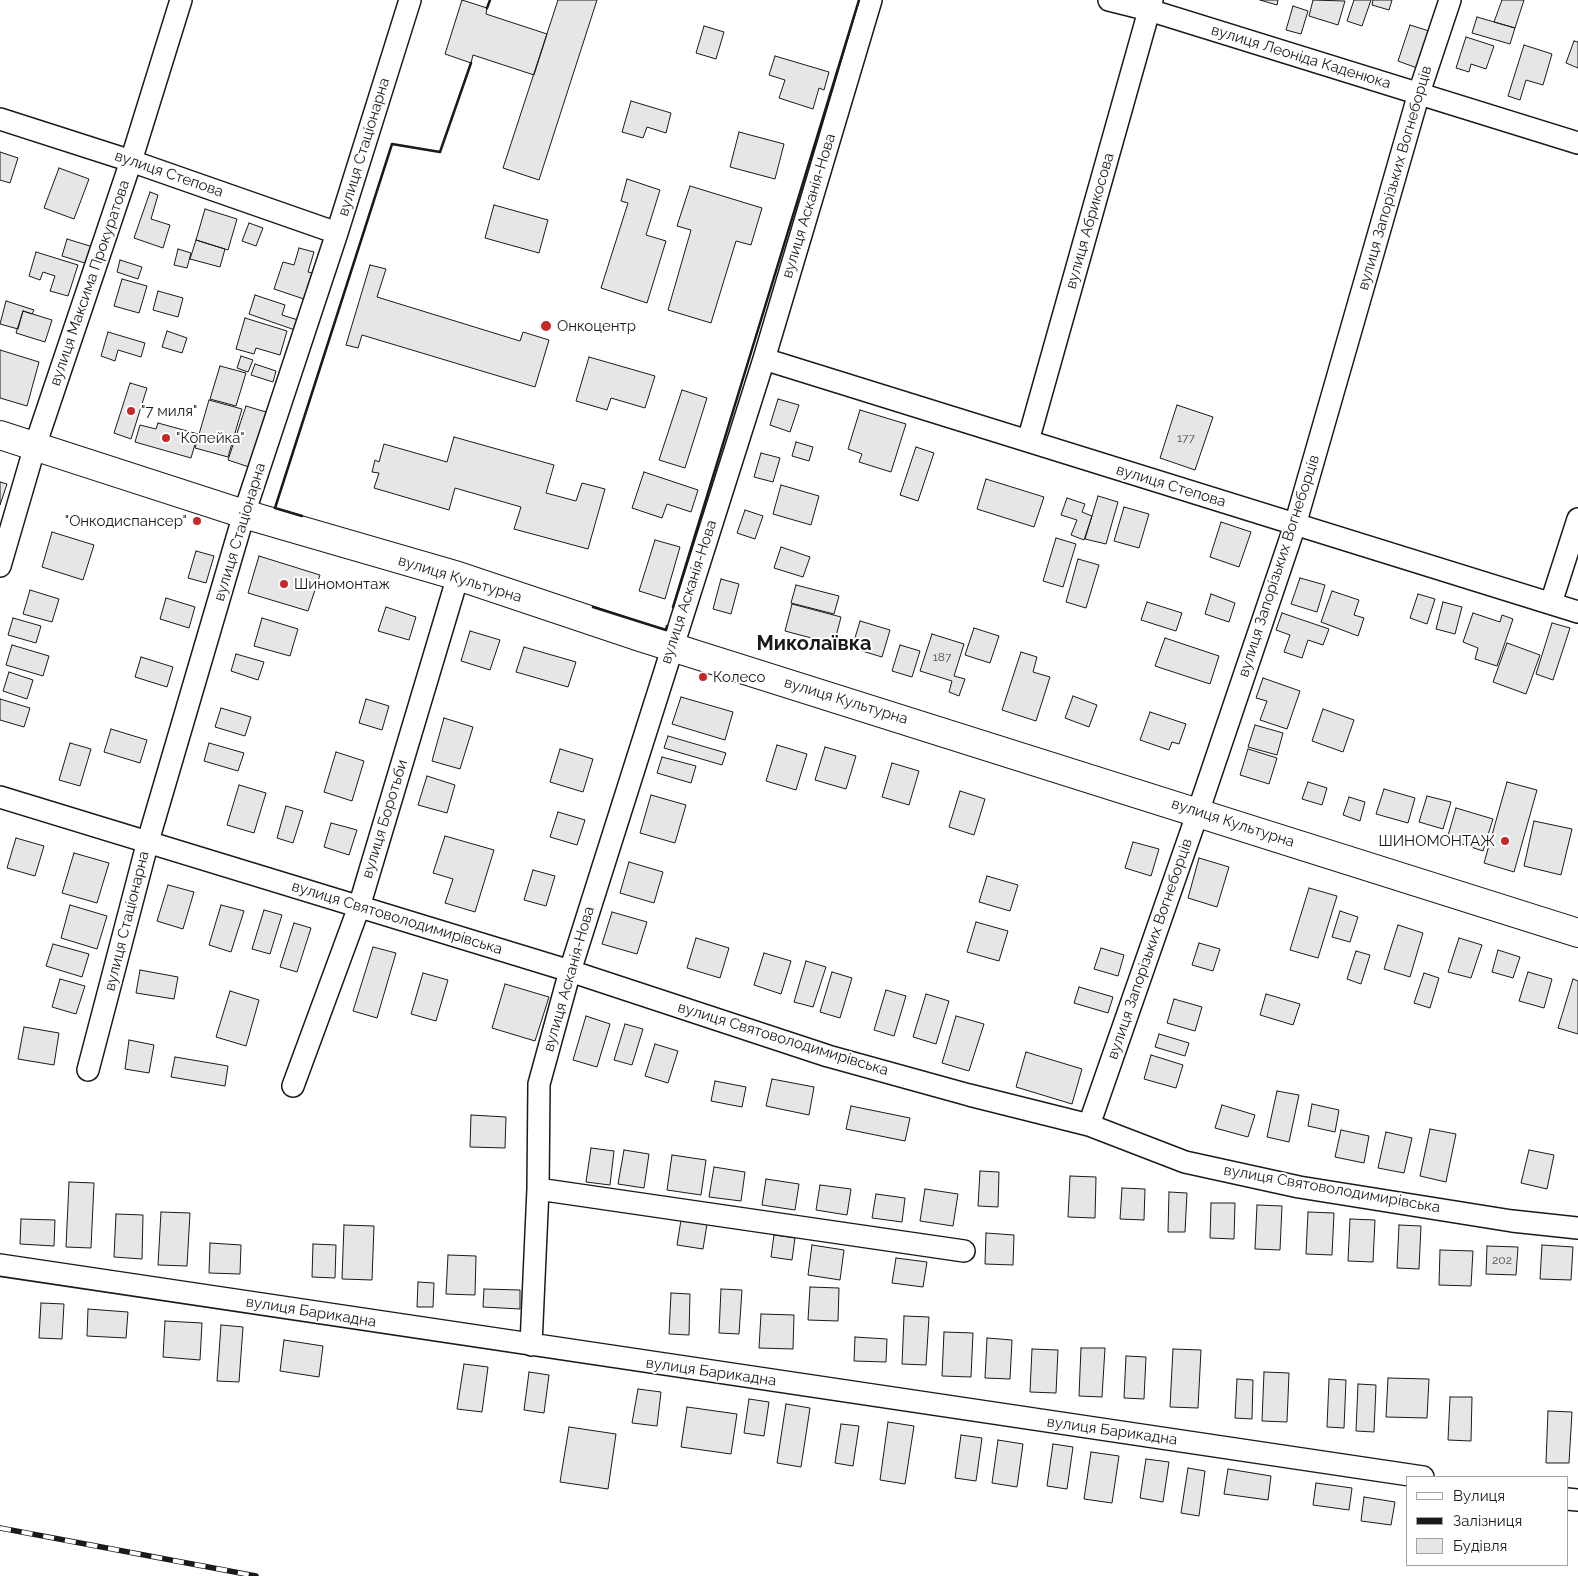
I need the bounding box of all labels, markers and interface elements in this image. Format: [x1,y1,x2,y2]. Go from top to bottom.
street label: вулиця Леоніда Каденюка [1209,21,1393,93]
street label: вулиця Запорізьких Вогнеборців [1354,64,1436,292]
street label: вулиця Стаціонарна [334,76,394,218]
street label: вулиця Асканія-Нова [778,132,840,280]
street label: вулиця Степова [112,147,226,201]
street label: вулиця Абрикосова [1062,151,1118,291]
street label: вулиця Максима Прокуратова [46,178,134,388]
place label: Онкоцентр [557,317,636,335]
marker: Онкоцентр [539,319,553,333]
place label: "7 миля" [141,402,197,420]
marker: "7 миля" [125,405,137,417]
place label: "Копейка" [176,429,245,447]
house number: 177 [1177,431,1195,445]
marker: "Копейка" [160,432,172,444]
street label: вулиця Запорізьких Вогнеборців [1235,453,1323,679]
street label: вулиця Стаціонарна [210,461,270,603]
street label: вулиця Степова [1114,461,1228,511]
place label: "Онкодиспансер" [65,512,187,530]
marker: "Онкодиспансер" [191,515,203,527]
street label: вулиця Асканія-Нова [657,518,721,666]
street label: вулиця Культурна [396,552,524,606]
place label: Шиномонтаж [294,575,390,593]
marker: Шиномонтаж [278,578,290,590]
district label: Миколаївка [756,632,872,656]
house number: 187 [933,650,951,664]
place label: Колесо [713,668,765,686]
marker: Колесо [697,671,709,683]
street label: вулиця Культурна [782,674,910,728]
street label: вулиця Боротьби [358,757,412,881]
street label: вулиця Культурна [1169,795,1297,851]
place label: ШИНОМОНТАЖ [1378,832,1495,850]
marker: ШИНОМОНТАЖ [1499,835,1511,847]
street label: вулиця Запорізьких Вогнеборців [1104,836,1196,1062]
street label: вулиця Стаціонарна [101,849,153,993]
street label: вулиця Святоволодимирівська [289,877,505,959]
street label: вулиця Асканія-Нова [540,904,598,1054]
street label: вулиця Святоволодимирівська [675,998,891,1080]
street label: вулиця Святоволодимирівська [1222,1161,1442,1217]
house number: 202 [1492,1253,1512,1267]
street label: вулиця Барикадна [245,1293,377,1331]
street label: вулиця Барикадна [645,1354,777,1390]
street label: вулиця Барикадна [1046,1413,1178,1449]
legend [1406,1476,1568,1566]
text: Вулиця [1453,1487,1505,1505]
text: Залізниця [1453,1512,1522,1530]
text: Будівля [1453,1537,1507,1555]

